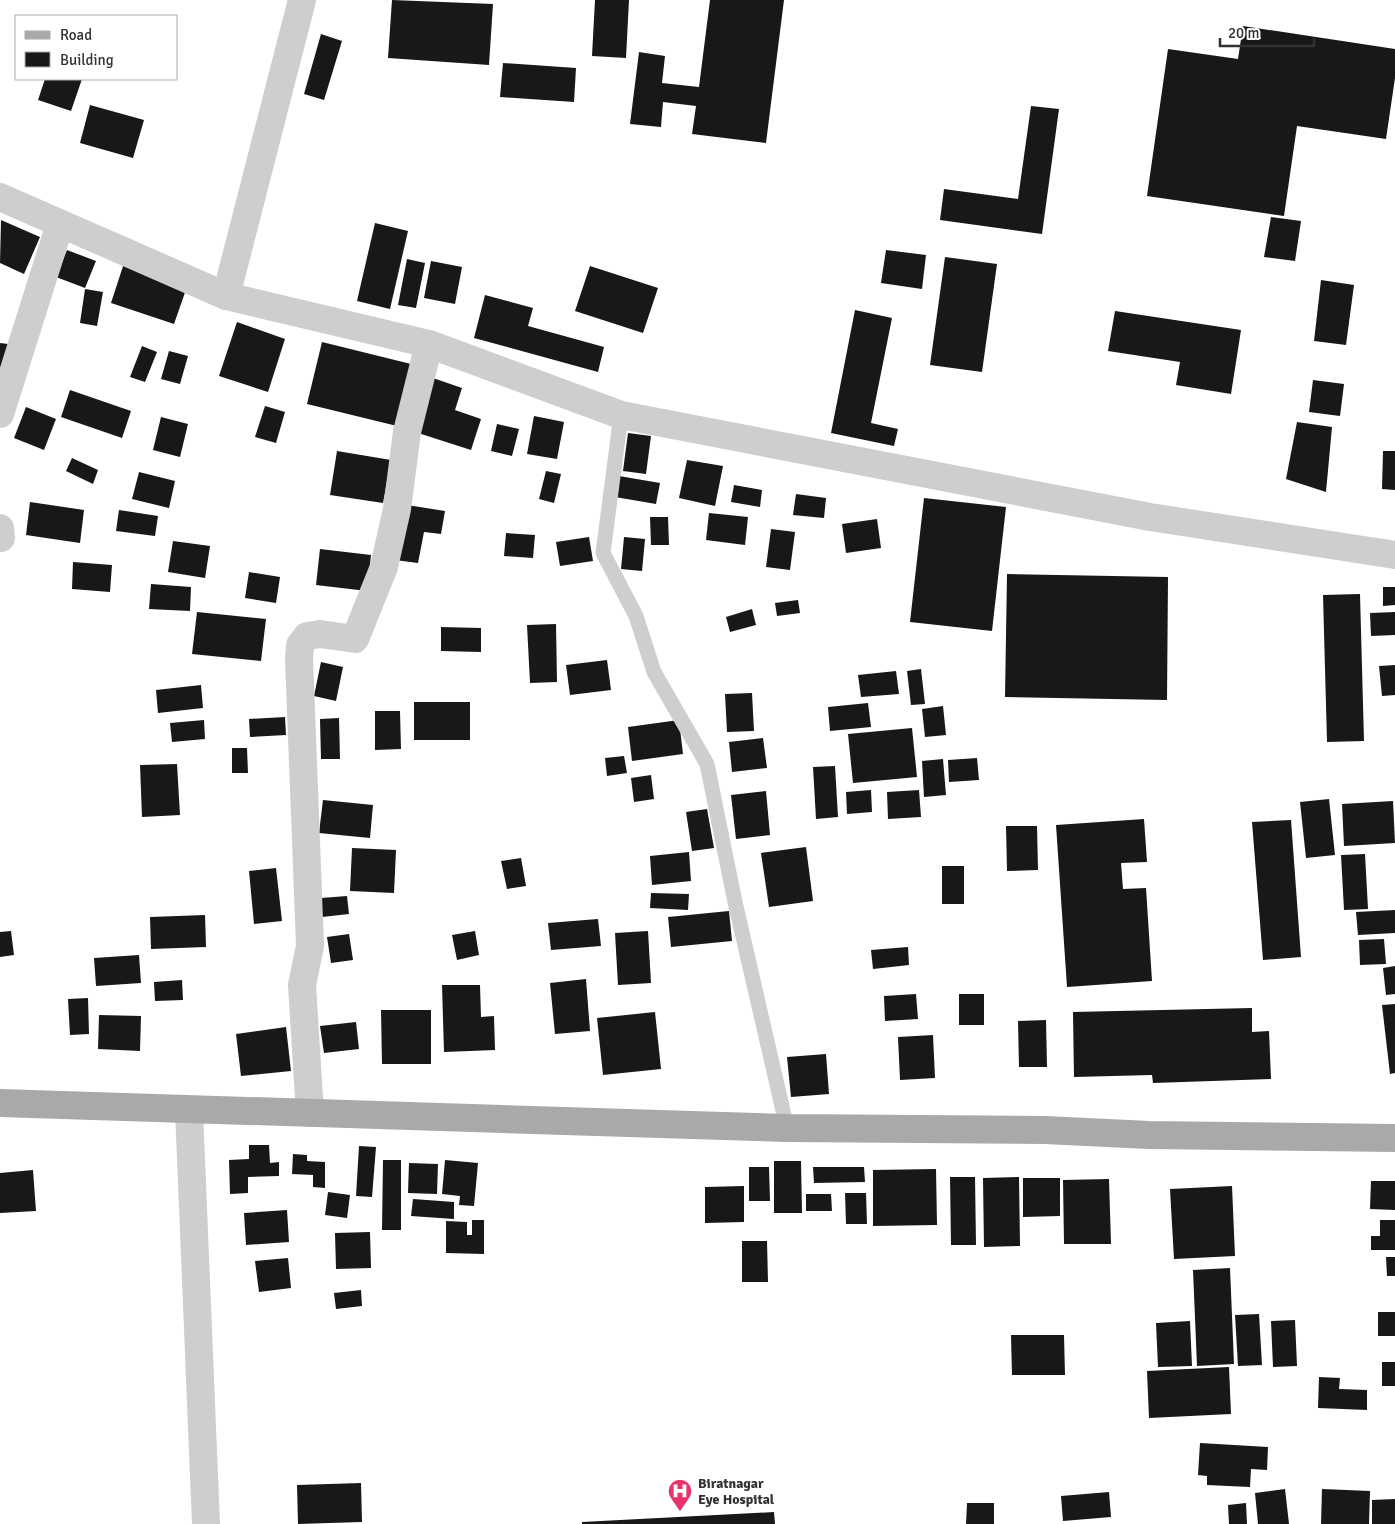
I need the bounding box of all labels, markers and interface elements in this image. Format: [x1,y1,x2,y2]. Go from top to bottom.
legend [15,15,178,80]
scale bar [1220,15,1314,47]
text: 20 m [1228,24,1259,42]
text: Road [60,26,92,44]
text: Building [60,51,114,69]
place label: Biratnagar Eye Hospital [698,1475,775,1508]
hospital icon: Biratnagar Eye Hospital [667,1478,693,1512]

